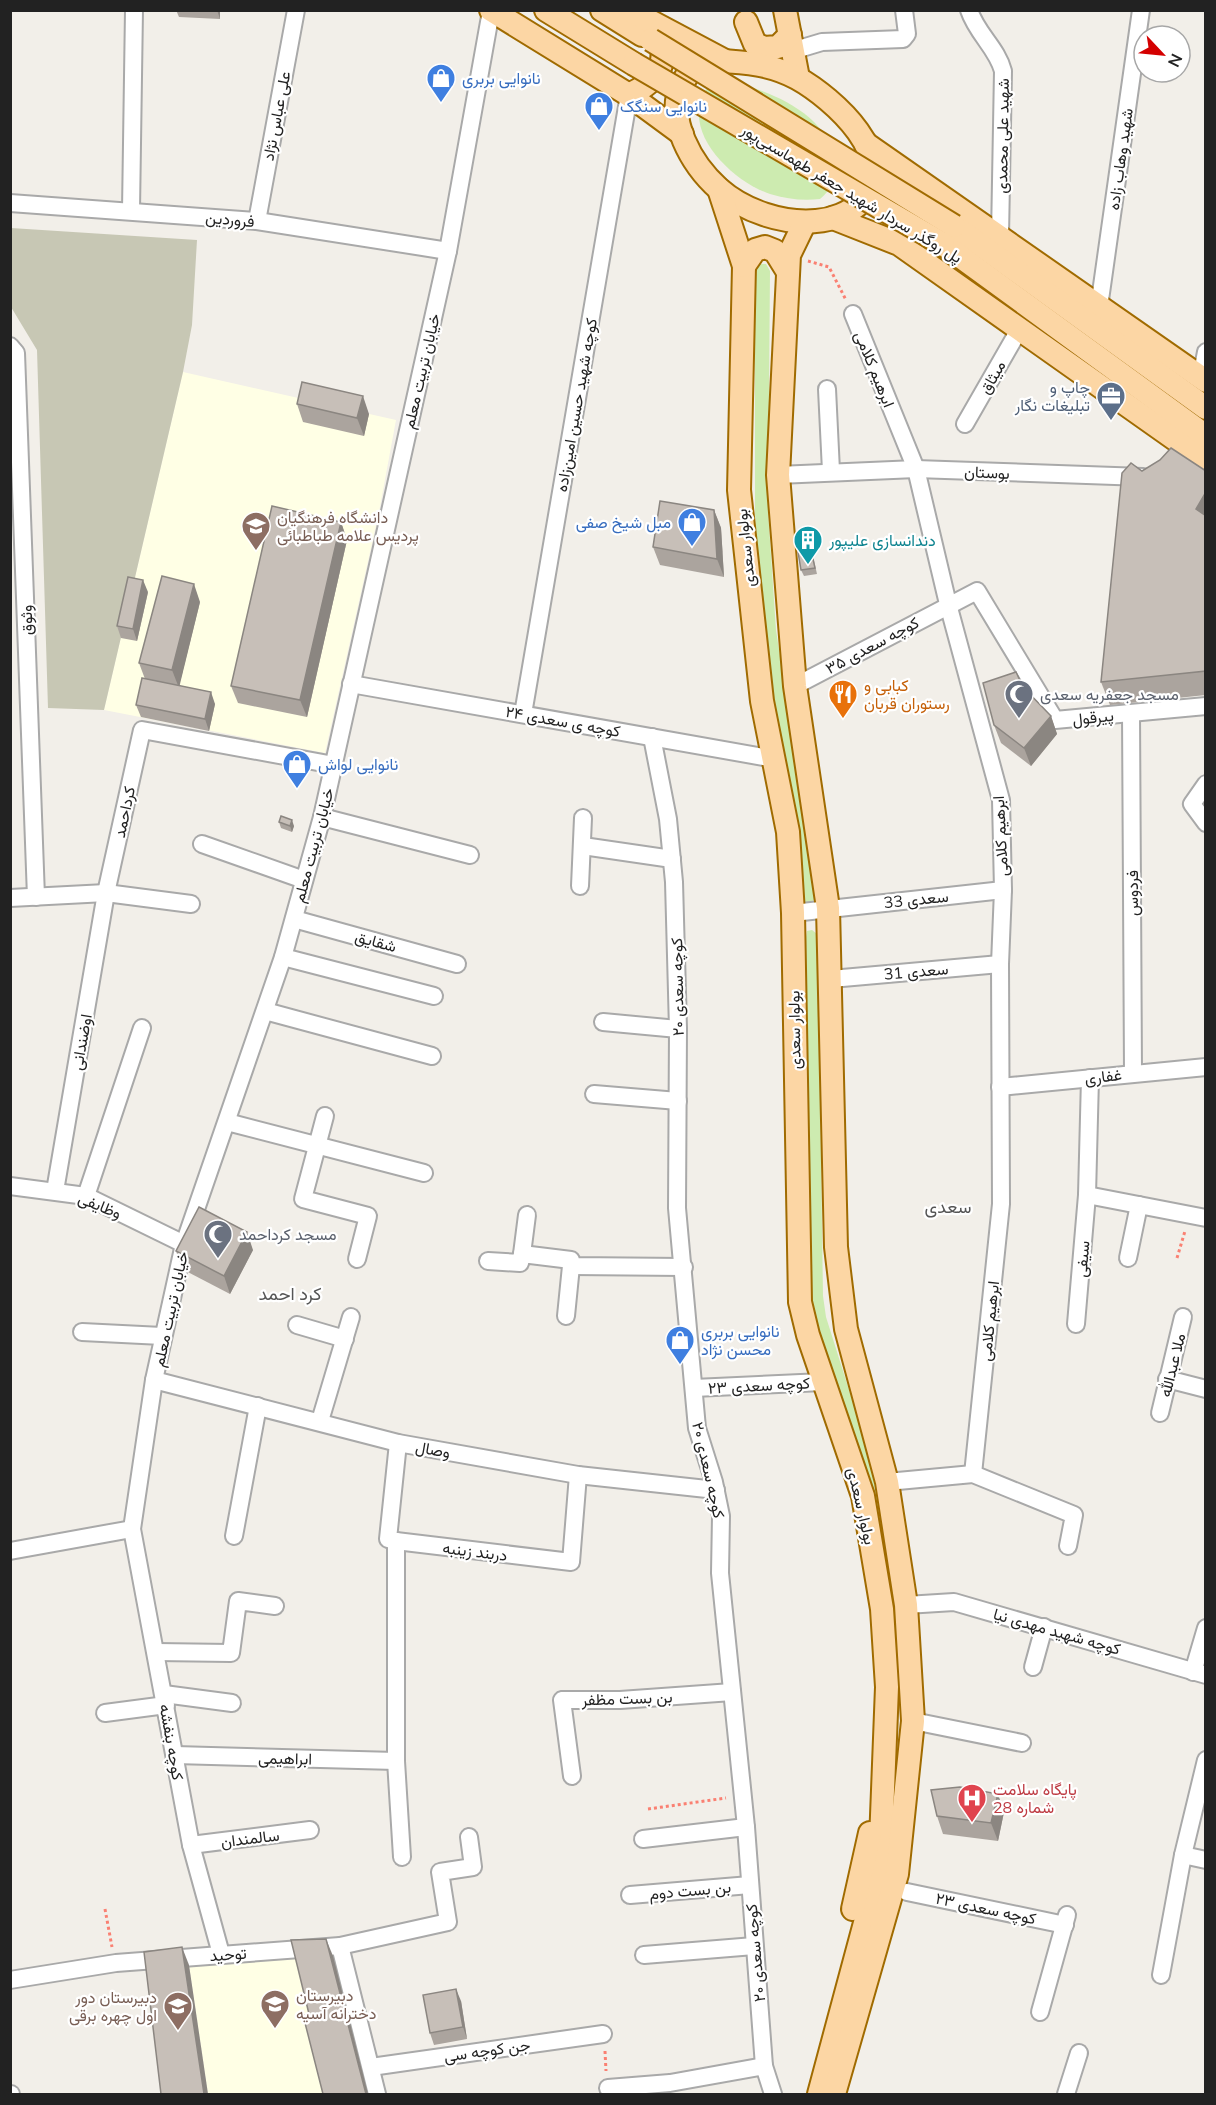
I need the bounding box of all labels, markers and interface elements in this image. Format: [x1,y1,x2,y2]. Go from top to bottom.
north arrow [1132,24,1192,84]
text: N [1164,51,1187,70]
shop icon: نانوایی بربری [425,62,457,104]
place label: نانوایی بربری [462,68,541,89]
street label: علی عباس نژاد [258,70,295,163]
street label: شهید علی محمدی [991,78,1014,194]
shop icon: نانوایی سنگک [583,90,615,132]
place label: نانوایی سنگک [620,96,707,117]
street label: شهید وهاب زاده [1103,107,1138,211]
street label: پل روگذر سردار شهید جعفر طهماسبی‌پور [736,118,966,269]
street label: فروردین [204,207,255,232]
street label: خیابان تربیت معلم [398,311,445,431]
street label: کوچه شهید حسین امین‌زاده [551,317,603,494]
street label: ابرهیم کلامی [850,328,899,410]
street label: میثاق [974,357,1010,397]
place label: چاپ و تبلیغات نگار [1014,377,1090,416]
office icon: چاپ و تبلیغات نگار [1095,380,1127,422]
street label: بوستان [964,461,1010,484]
shop icon: مبل شیخ صفی [676,506,708,548]
place label: دانشگاه فرهنگیان پردیس علامه طباطبائی [277,507,419,547]
street label: بولوار سعدی [731,508,760,588]
school or university icon: دانشگاه فرهنگیان پردیس علامه طباطبائی [240,510,272,552]
place label: مبل شیخ صفی [576,512,671,534]
building icon: دندانسازی علیپور [792,524,824,566]
place label: دندانسازی علیپور [828,530,936,552]
street label: وثوق [15,605,38,635]
street label: کوچه سعدی ۳۵ [822,612,923,680]
place label: کبابی و رستوران قربان [864,675,950,714]
restaurant icon: کبابی و رستوران قربان [827,678,859,720]
mosque icon: مسجد جعفریه سعدی [1003,678,1035,720]
place label: مسجد جعفریه سعدی [1040,684,1179,705]
street label: کوچه ی سعدی ۲۴ [504,701,622,743]
street label: پیرقول [1071,705,1115,731]
shop icon: نانوایی لواش [281,748,313,790]
place label: نانوایی لواش [318,754,398,775]
street label: کرداحمد [109,785,140,840]
street label: خیابان تربیت معلم [288,785,339,905]
street label: ابرهیم کلامی [988,795,1013,877]
street label: فردوس [1122,870,1143,916]
street label: سعدی 33 [883,886,949,913]
street label: شقایق [353,926,399,957]
street label: کوچه سعدی ۲۰ [666,938,690,1036]
street label: سعدی 31 [883,958,949,985]
street label: بولوار سعدی [783,991,806,1069]
street label: اوضندانی [66,1012,97,1072]
street label: غفاری [1083,1064,1123,1089]
street label: وظایفی [75,1187,125,1224]
district label: سعدی [925,1195,971,1218]
mosque icon: مسجد کرداحمد [202,1218,234,1260]
place label: مسجد کرداحمد [239,1224,336,1245]
street label: سیفی [1070,1240,1095,1278]
street label: خیابان تربیت معلم [148,1249,193,1369]
street label: ابرهیم کلامی [975,1280,1004,1362]
district label: کرد احمد [259,1282,321,1305]
place label: نانوایی بربری محسن نژاد [701,1321,780,1360]
shop icon: نانوایی بربری محسن نژاد [664,1324,696,1366]
street label: ملا عبدالله [1154,1331,1190,1399]
street label: کوچه سعدی ۲۳ [707,1372,811,1400]
street label: کوچه سعدی ۲۰ [686,1420,730,1521]
street label: وصال [414,1436,452,1463]
street label: بولوار سعدی [842,1466,881,1547]
street label: دربند زینبه [441,1537,509,1566]
street label: کوچه شهید مهدی نیا [990,1603,1123,1661]
street label: بن بست مظفر [580,1686,673,1711]
street label: کوچه بنفشه [153,1702,189,1782]
street label: ابراهیمی [258,1748,312,1769]
place label: پایگاه سلامت شماره 28 [993,1779,1077,1818]
hospital icon: پایگاه سلامت شماره 28 [956,1782,988,1824]
street label: سالمندان [219,1824,281,1852]
street label: بن بست دوم [648,1876,732,1905]
street label: کوچه سعدی ۲۳ [934,1888,1038,1930]
street label: کوچه سعدی ۲۰ [741,1903,771,2003]
street label: توحید [209,1943,247,1966]
place label: دبیرستان دخترانه آسیه [296,1985,376,2024]
place label: دبیرستان دور اول چهره برقی [69,1987,157,2027]
school or university icon: دبیرستان دخترانه آسیه [259,1988,291,2030]
school or university icon: دبیرستان دور اول چهره برقی [162,1990,194,2032]
street label: جن کوچه سی [443,2034,532,2068]

